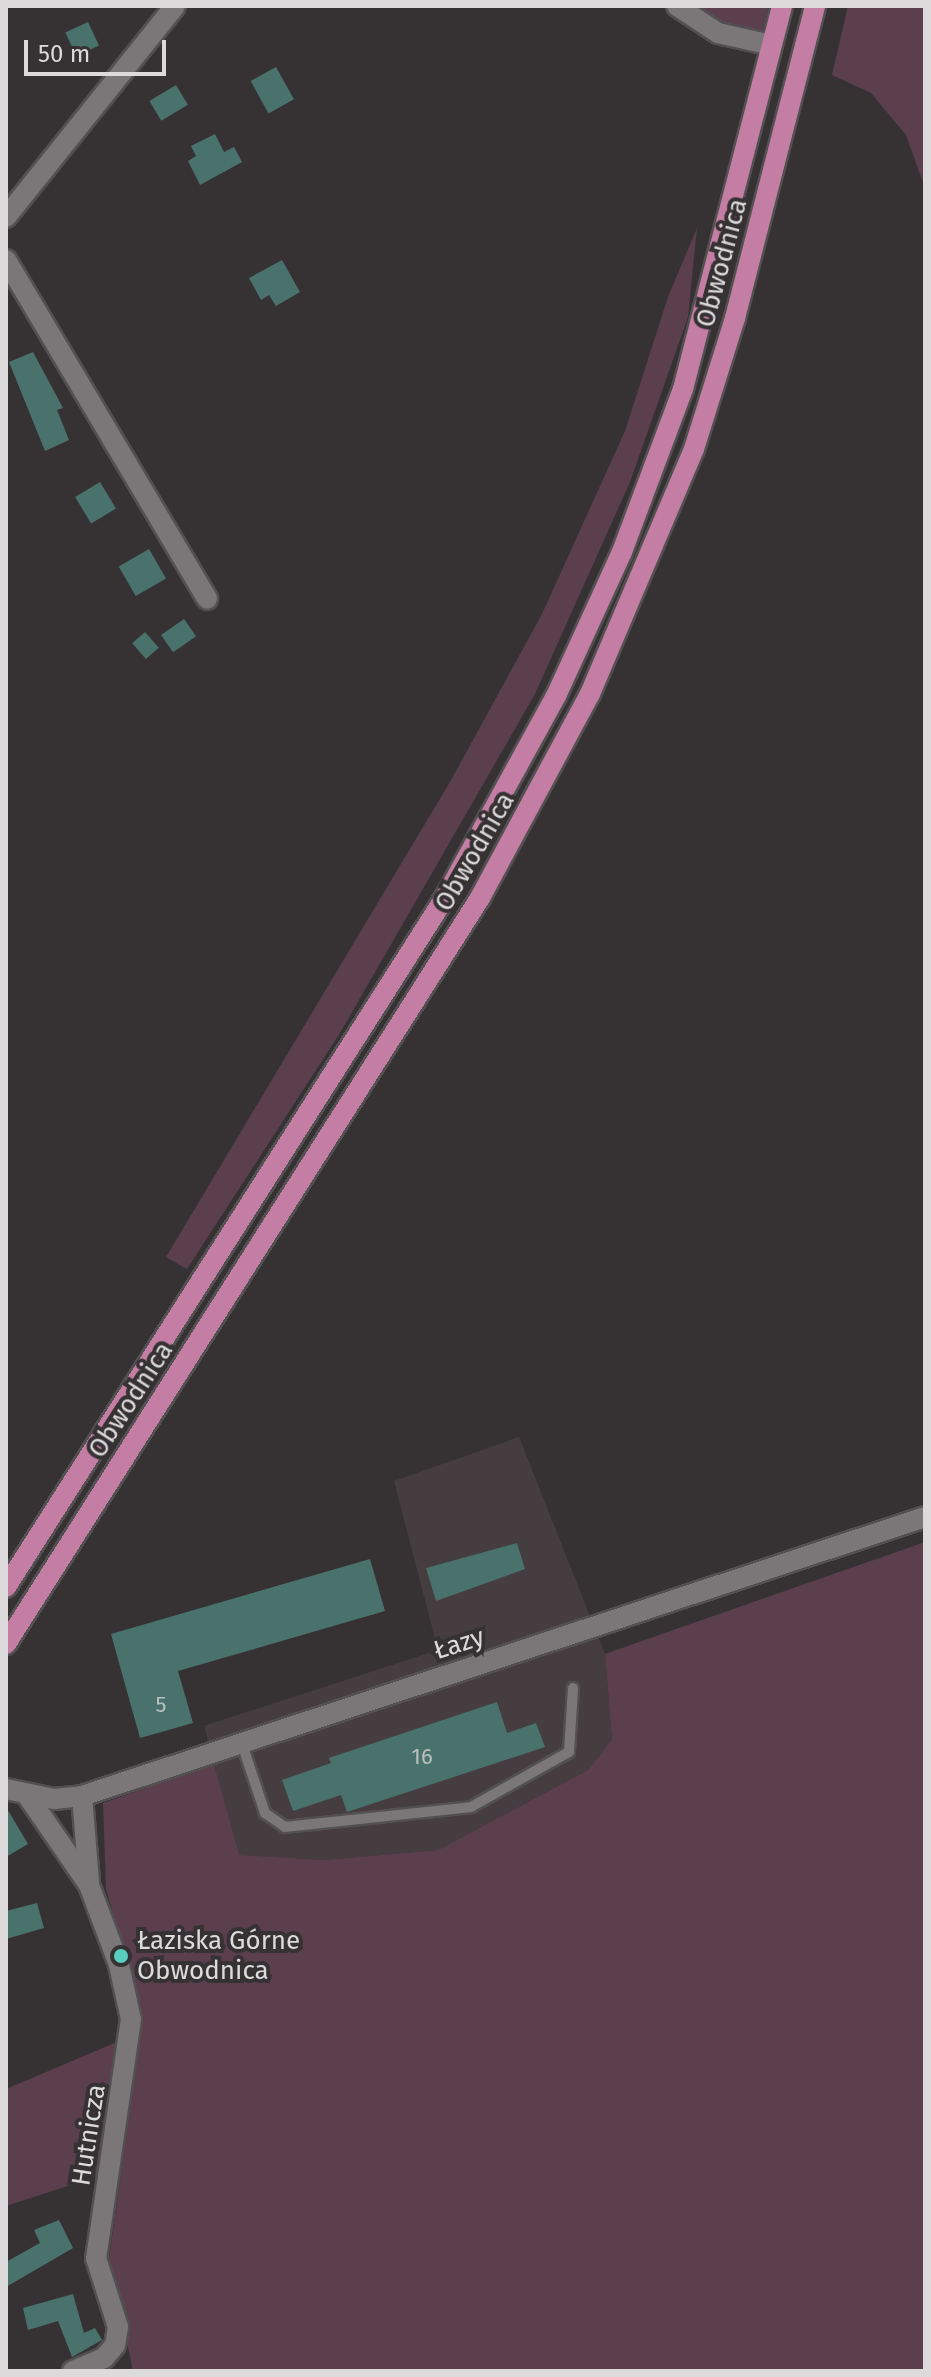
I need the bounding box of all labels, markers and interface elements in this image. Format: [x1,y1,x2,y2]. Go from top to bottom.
scale bar [28,24,170,74]
text: 50 m [38,40,90,68]
street label: Obwodnica [690,195,754,331]
street label: Obwodnica [429,787,521,917]
street label: Obwodnica [82,1336,180,1464]
street label: Łazy [430,1621,488,1667]
house number: 5 [155,1692,167,1718]
house number: 16 [411,1744,433,1770]
place label: Łaziska Górne Obwodnica [137,1925,300,1986]
marker: Łaziska Górne Obwodnica [112,1947,130,1965]
street label: Hutnicza [66,2082,112,2188]

